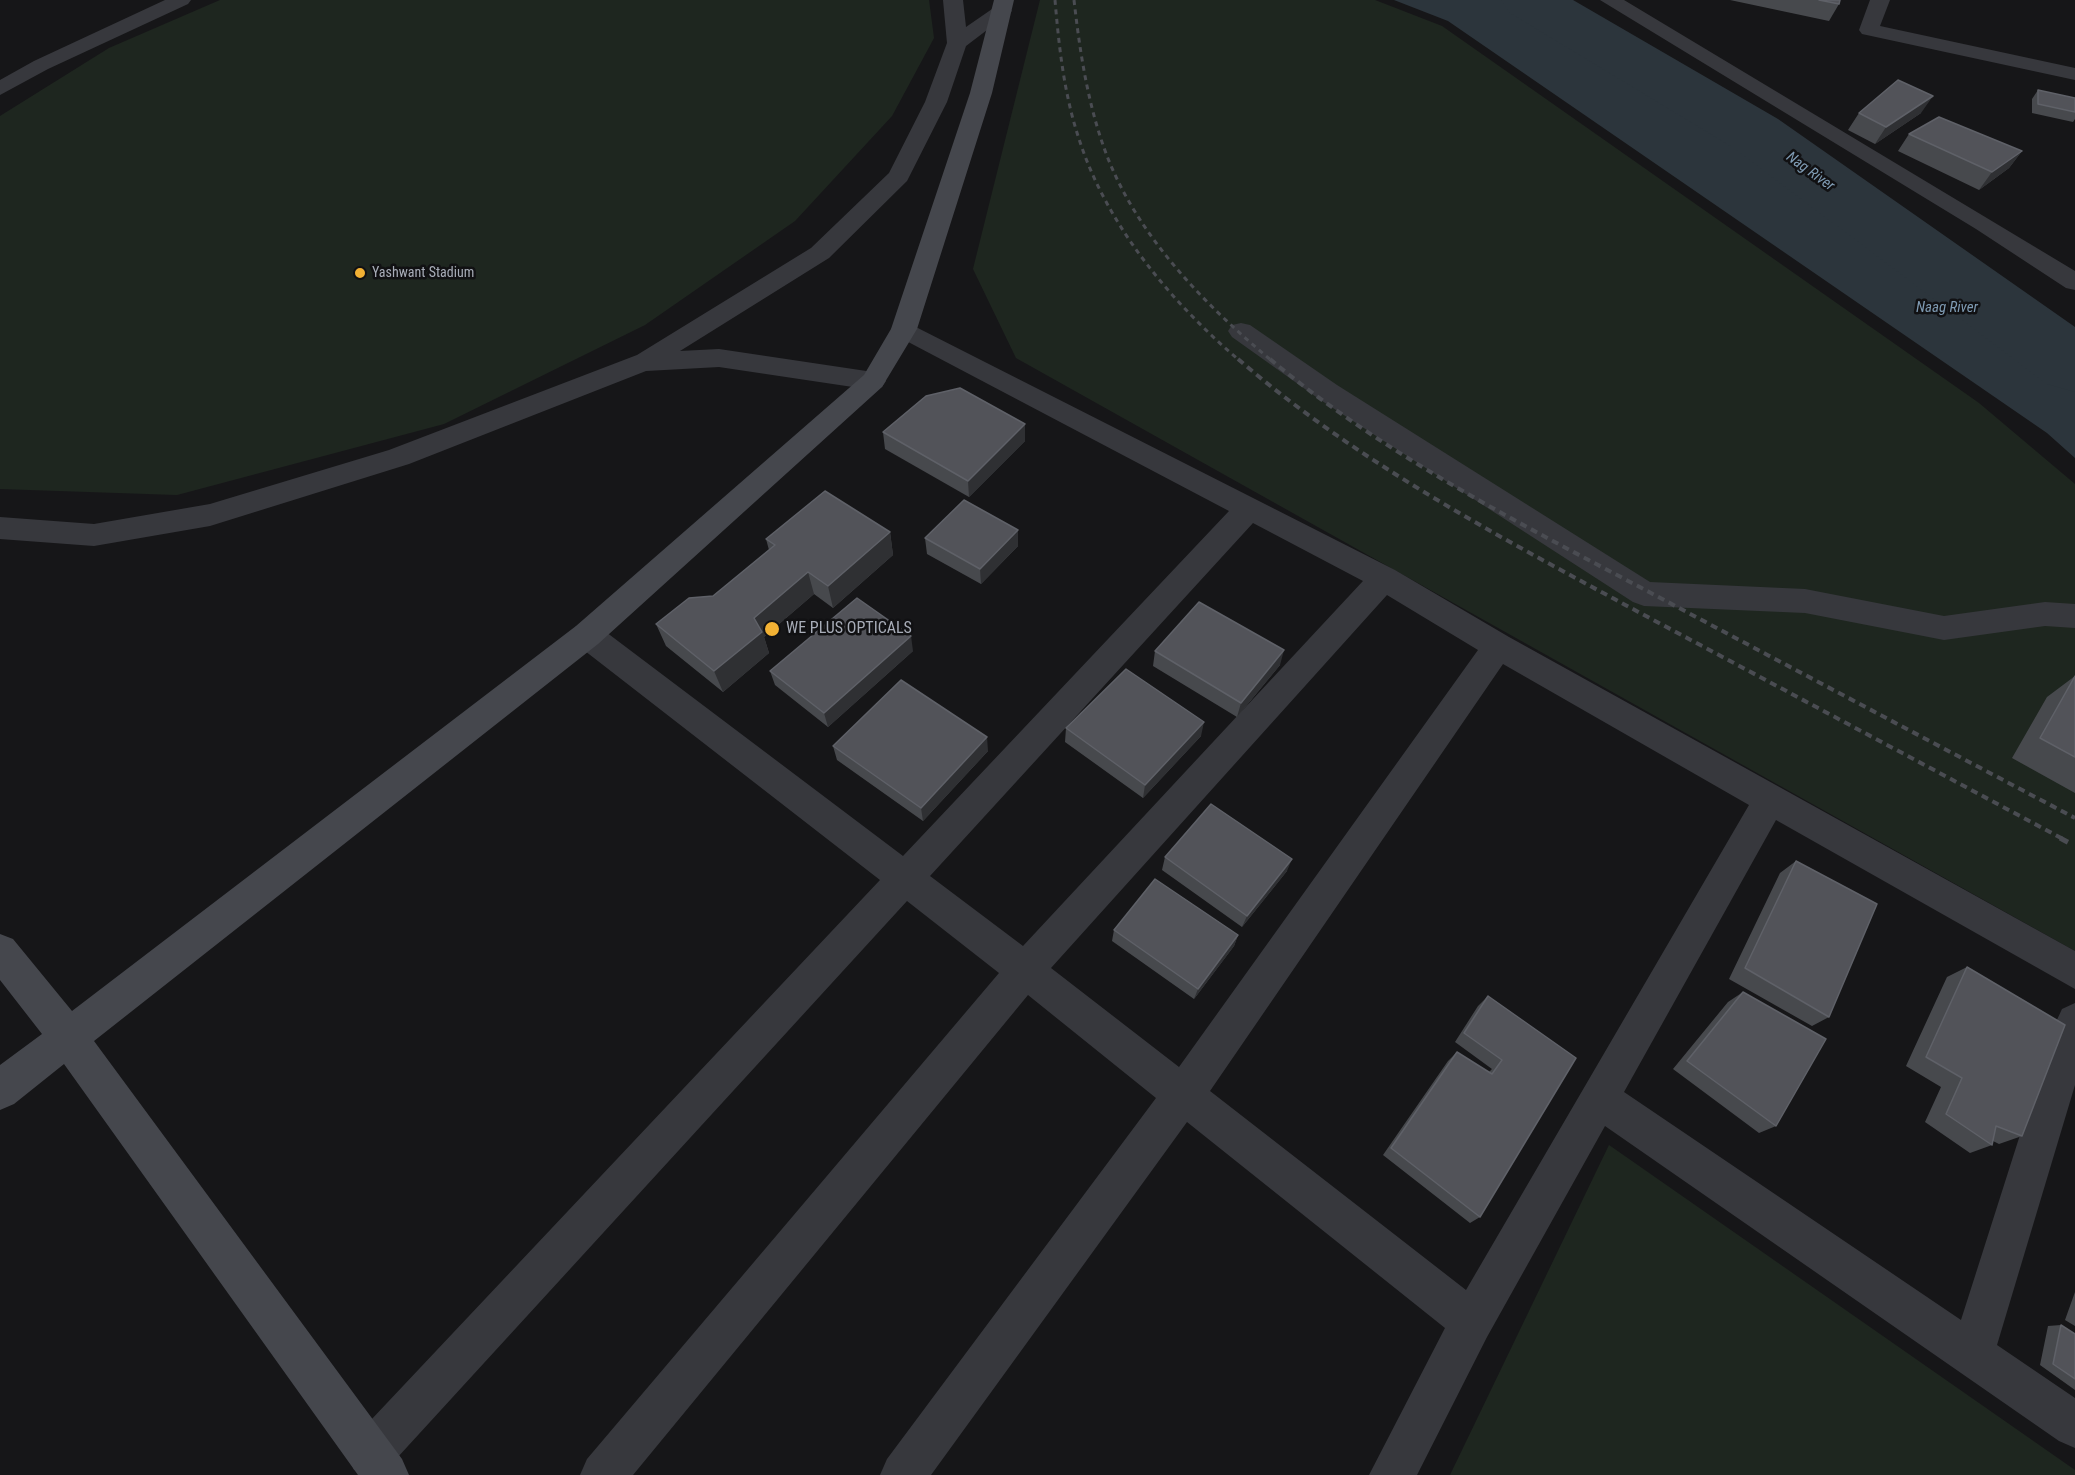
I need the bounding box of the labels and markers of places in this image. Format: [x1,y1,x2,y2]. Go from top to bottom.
place label: Yashwant Stadium [372,265,474,281]
marker: Yashwant Stadium [353,266,367,280]
place label: WE PLUS OPTICALS [786,619,912,639]
marker: WE PLUS OPTICALS [763,620,781,638]

